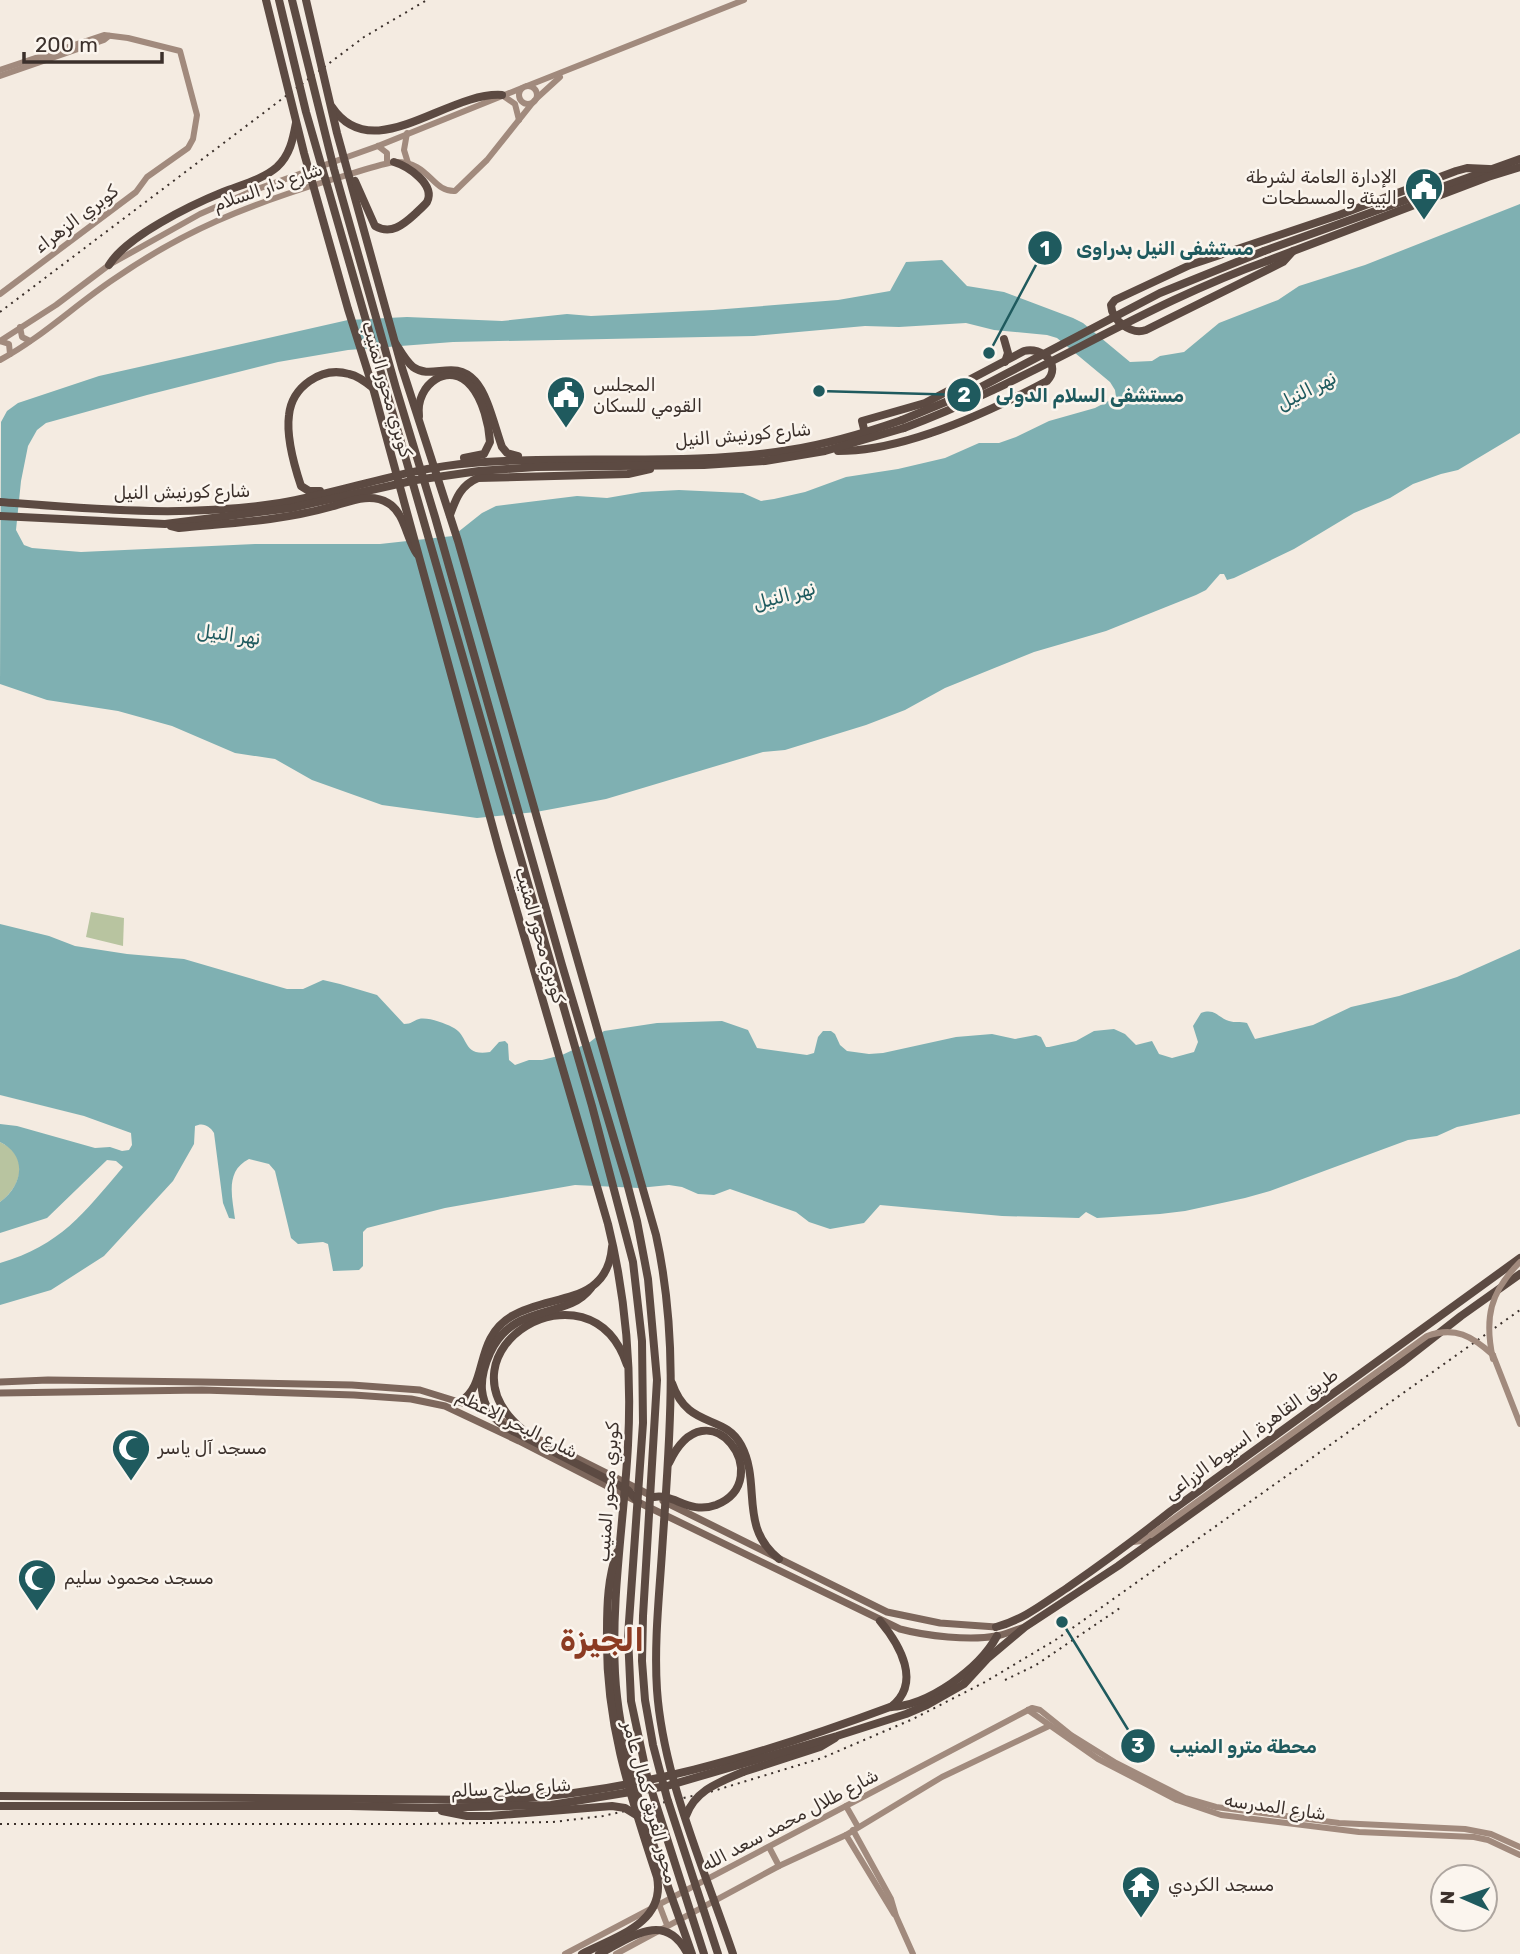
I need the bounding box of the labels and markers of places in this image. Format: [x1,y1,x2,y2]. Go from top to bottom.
place label: الإدارة العامة لشرطة البيئة والمسطحات [1246,166,1397,209]
public building icon: الإدارة العامة لشرطة البيئة والمسطحات [1403,166,1445,221]
callout: مستشفى النيل بدراوى [1027,228,1268,268]
public building icon: المجلس القومي للسكان [545,374,587,429]
place label: المجلس القومي للسكان [593,374,702,419]
callout: مستشفى السلام الدولى [947,375,1198,415]
mosque icon: مسجد آل ياسر [110,1427,152,1482]
place label: مسجد آل ياسر [157,1437,267,1459]
mosque icon: مسجد محمود سليم [16,1557,58,1612]
place label: مسجد محمود سليم [64,1567,213,1590]
callout: محطة مترو المنيب [1120,1726,1331,1766]
temple icon: مسجد الكردي [1120,1864,1162,1919]
place label: مسجد الكردي [1168,1874,1274,1897]

